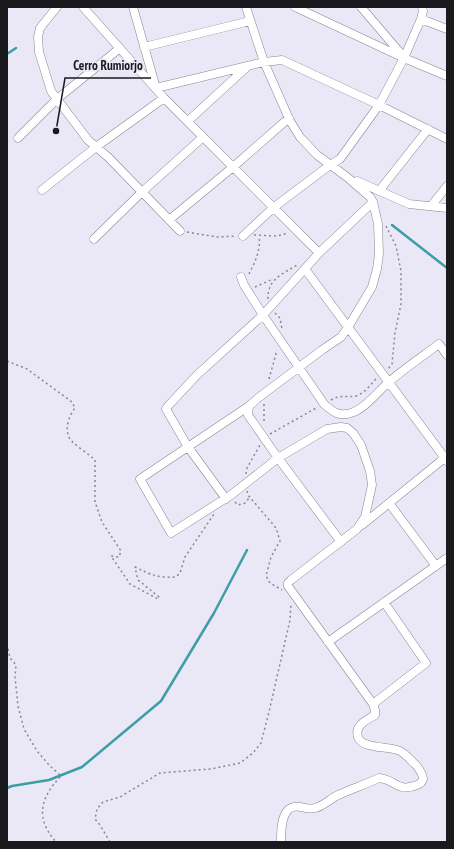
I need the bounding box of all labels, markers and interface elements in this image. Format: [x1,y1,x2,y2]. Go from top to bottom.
callout: Cerro Rumiorjo [65,53,151,78]
text: Cerro Rumiorjo [73,57,143,74]

